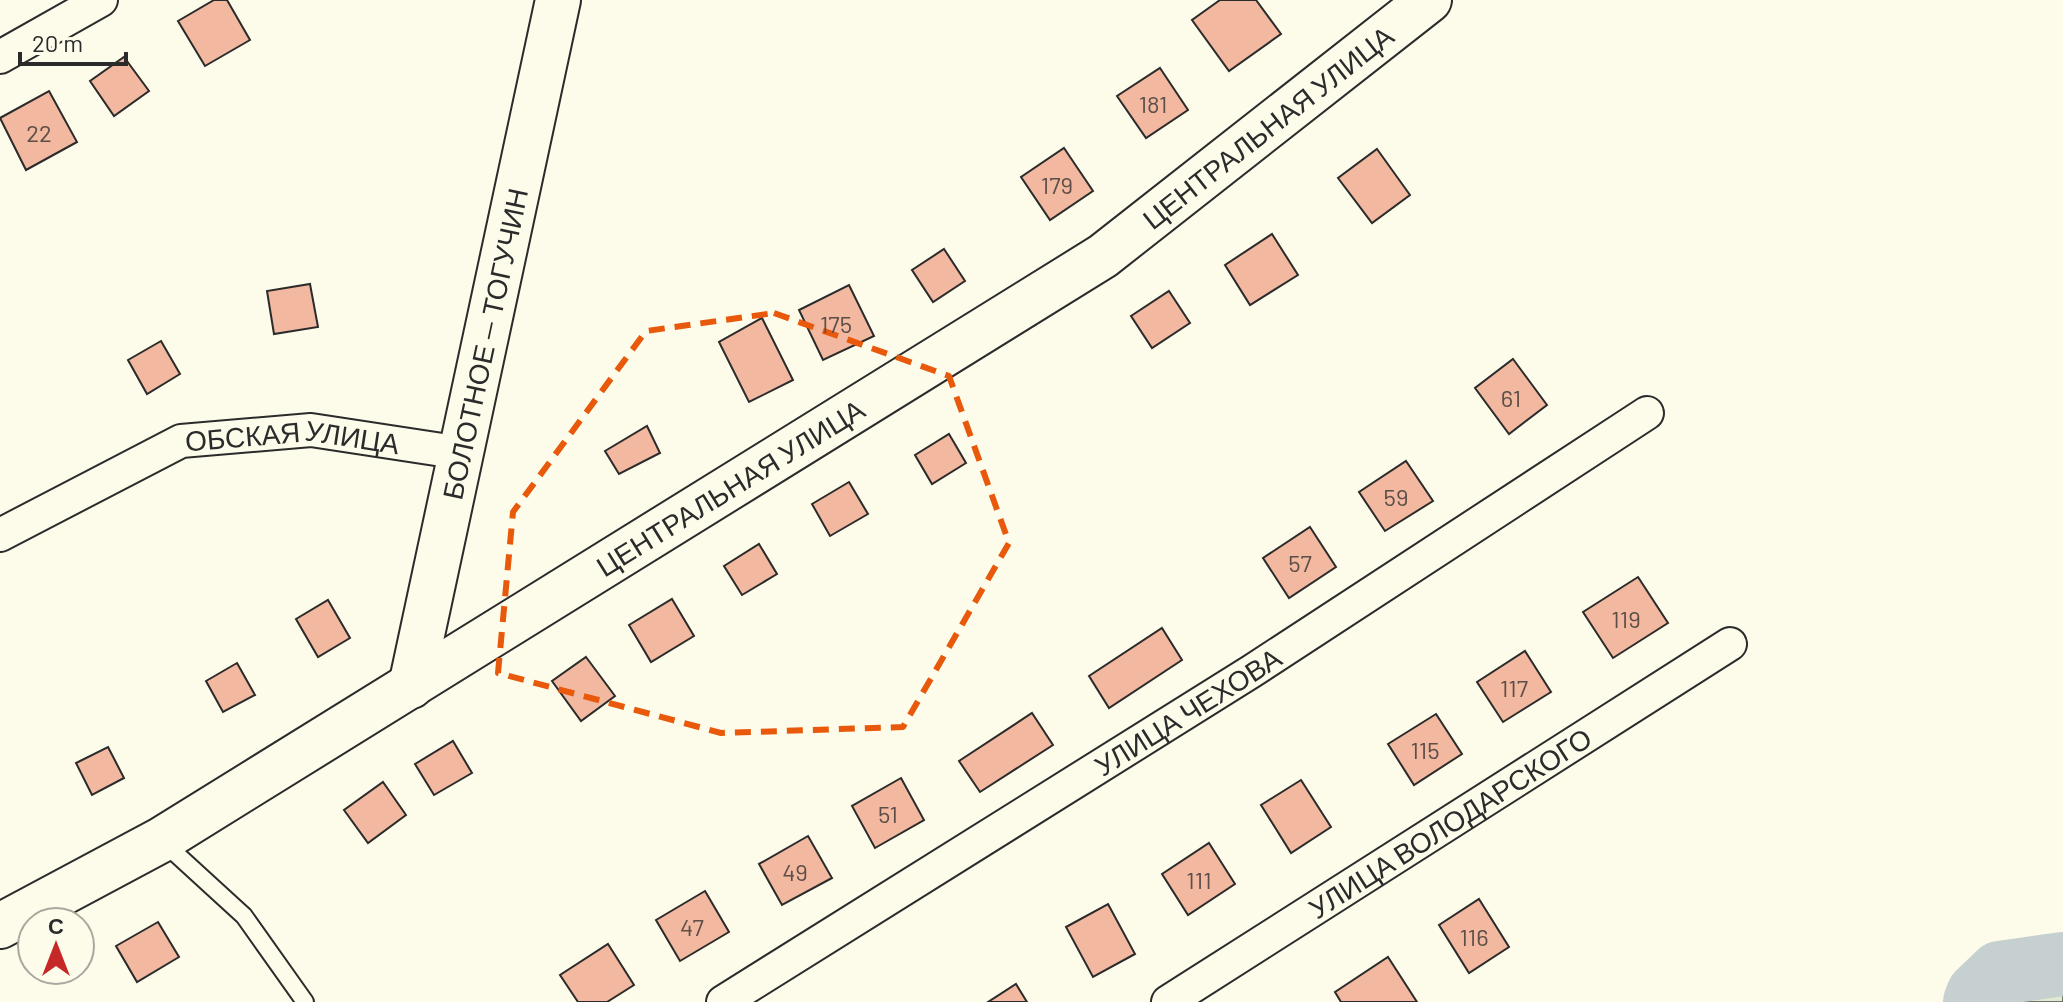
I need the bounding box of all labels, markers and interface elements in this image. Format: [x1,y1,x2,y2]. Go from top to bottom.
scale bar [20,16,126,66]
street label: ЦЕНТРАЛЬНАЯ УЛИЦА [1135,18,1400,236]
text: 20 m [32,28,83,57]
house number: 181 [1139,89,1167,118]
house number: 22 [26,118,52,147]
house number: 179 [1041,170,1073,199]
street label: БОЛОТНОЕ — ТОГУЧИН [434,185,534,503]
house number: 175 [820,309,852,338]
house number: 61 [1501,383,1521,412]
street label: ЦЕНТРАЛЬНАЯ УЛИЦА [590,391,871,583]
street label: ОБСКАЯ УЛИЦА [184,412,402,460]
house number: 59 [1384,482,1408,511]
house number: 57 [1288,548,1312,577]
house number: 119 [1611,604,1641,633]
street label: УЛИЦА ЧЕХОВА [1088,640,1287,782]
house number: 117 [1500,673,1528,702]
street label: УЛИЦА ВОЛОДАРСКОГО [1302,720,1597,925]
house number: 115 [1410,735,1440,764]
house number: 51 [878,799,898,828]
house number: 49 [782,857,808,886]
house number: 111 [1186,865,1212,894]
north arrow [16,906,96,986]
text: С [48,912,64,938]
house number: 47 [680,912,704,941]
house number: 116 [1459,922,1489,951]

